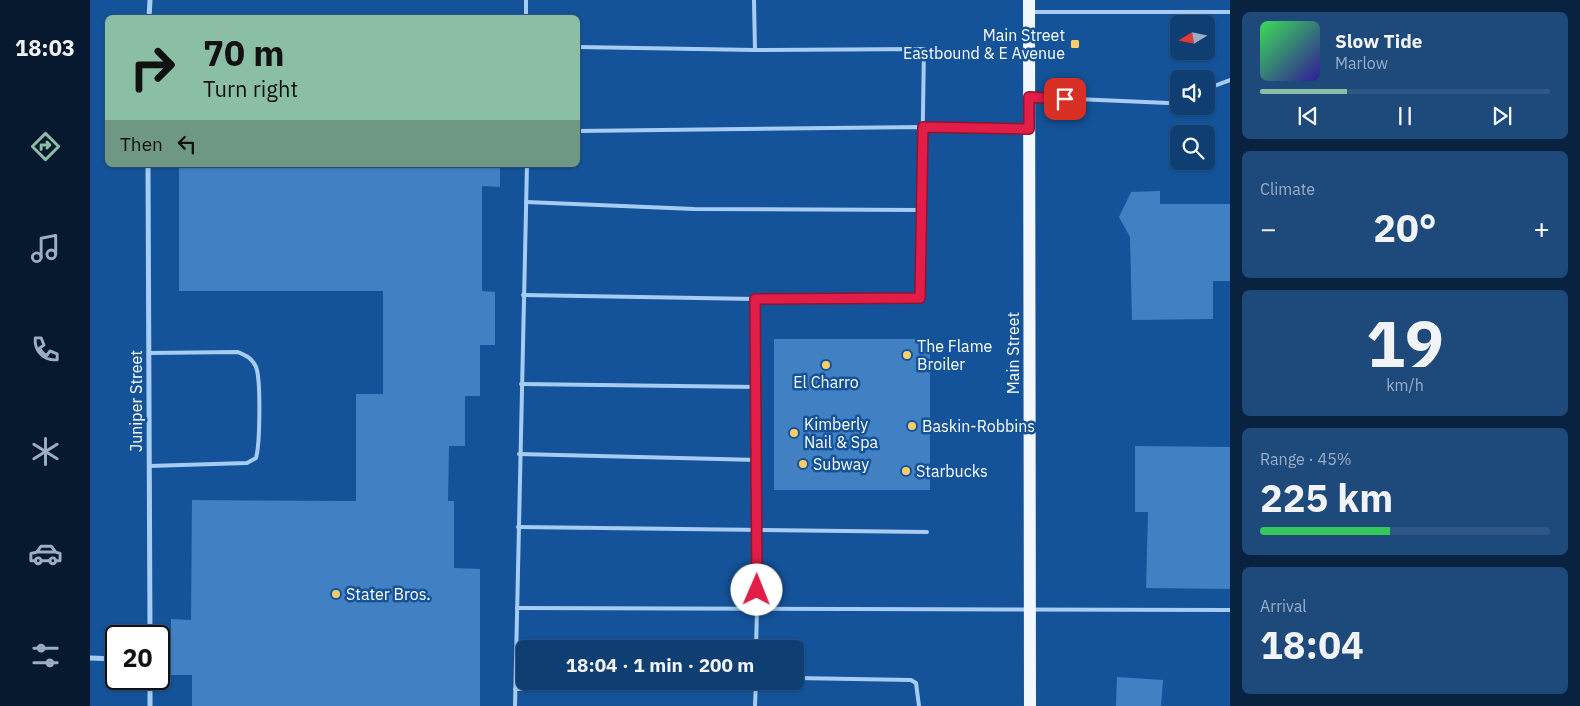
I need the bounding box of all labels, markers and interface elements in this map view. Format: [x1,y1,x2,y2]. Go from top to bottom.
north arrow [1170,15,1215,60]
map controls [1170,15,1215,170]
place label: Main Street Eastbound & E Avenue [903,25,1065,63]
text: Slow Tide [1335,29,1422,53]
text: 70 m [203,30,285,76]
text: 18:03 [15,33,75,62]
icon: right [120,35,185,100]
marker: Main Street Eastbound & E Avenue [1069,38,1081,50]
text: Marlow [1335,53,1388,73]
button: sound [1170,70,1215,115]
text: Turn right [203,74,298,103]
pin [1044,78,1086,120]
icon: arrive [1051,85,1079,113]
icon: previous [1294,102,1322,130]
icon: pause [1391,102,1419,130]
icon: next [1488,102,1516,130]
button: search [1170,125,1215,170]
icon: directions [28,129,63,164]
icon: left [173,130,201,158]
text: Then [120,132,163,156]
text: Climate [1260,179,1315,199]
text: 20° [1373,203,1437,252]
text: − [1260,210,1277,247]
text: + [1533,210,1550,247]
icon: music [28,231,63,266]
text: 19 [1366,300,1444,385]
street label: Main Street [1003,312,1023,394]
icon: phone [28,332,63,367]
place label: The Flame Broiler [917,336,993,374]
marker: The Flame Broiler [901,349,913,361]
street label: Juniper Street [126,350,146,452]
marker: El Charro [820,359,832,371]
place label: El Charro [793,372,859,392]
text: km/h [1386,375,1424,395]
place label: Kimberly Nail & Spa [804,414,878,452]
place label: Baskin-Robbins [922,416,1035,436]
marker: Baskin-Robbins [906,420,918,432]
marker: Kimberly Nail & Spa [788,427,800,439]
icon: climate [28,434,63,469]
text: Range · 45% [1260,449,1352,469]
place label: Subway [813,454,869,474]
marker: Subway [797,458,809,470]
place label: Starbucks [916,461,988,481]
marker: Starbucks [900,465,912,477]
text: 225 km [1260,473,1393,522]
icon: car [28,536,63,571]
position arrow [730,563,782,615]
place label: Stater Bros. [346,584,431,604]
marker: Stater Bros. [330,588,342,600]
text: Arrival [1260,596,1307,616]
text: 18:04 [1260,620,1364,669]
speed limit sign: 20 [105,625,170,690]
icon: filters [28,638,63,673]
text: 18:04 · 1 min · 200 m [566,653,754,677]

